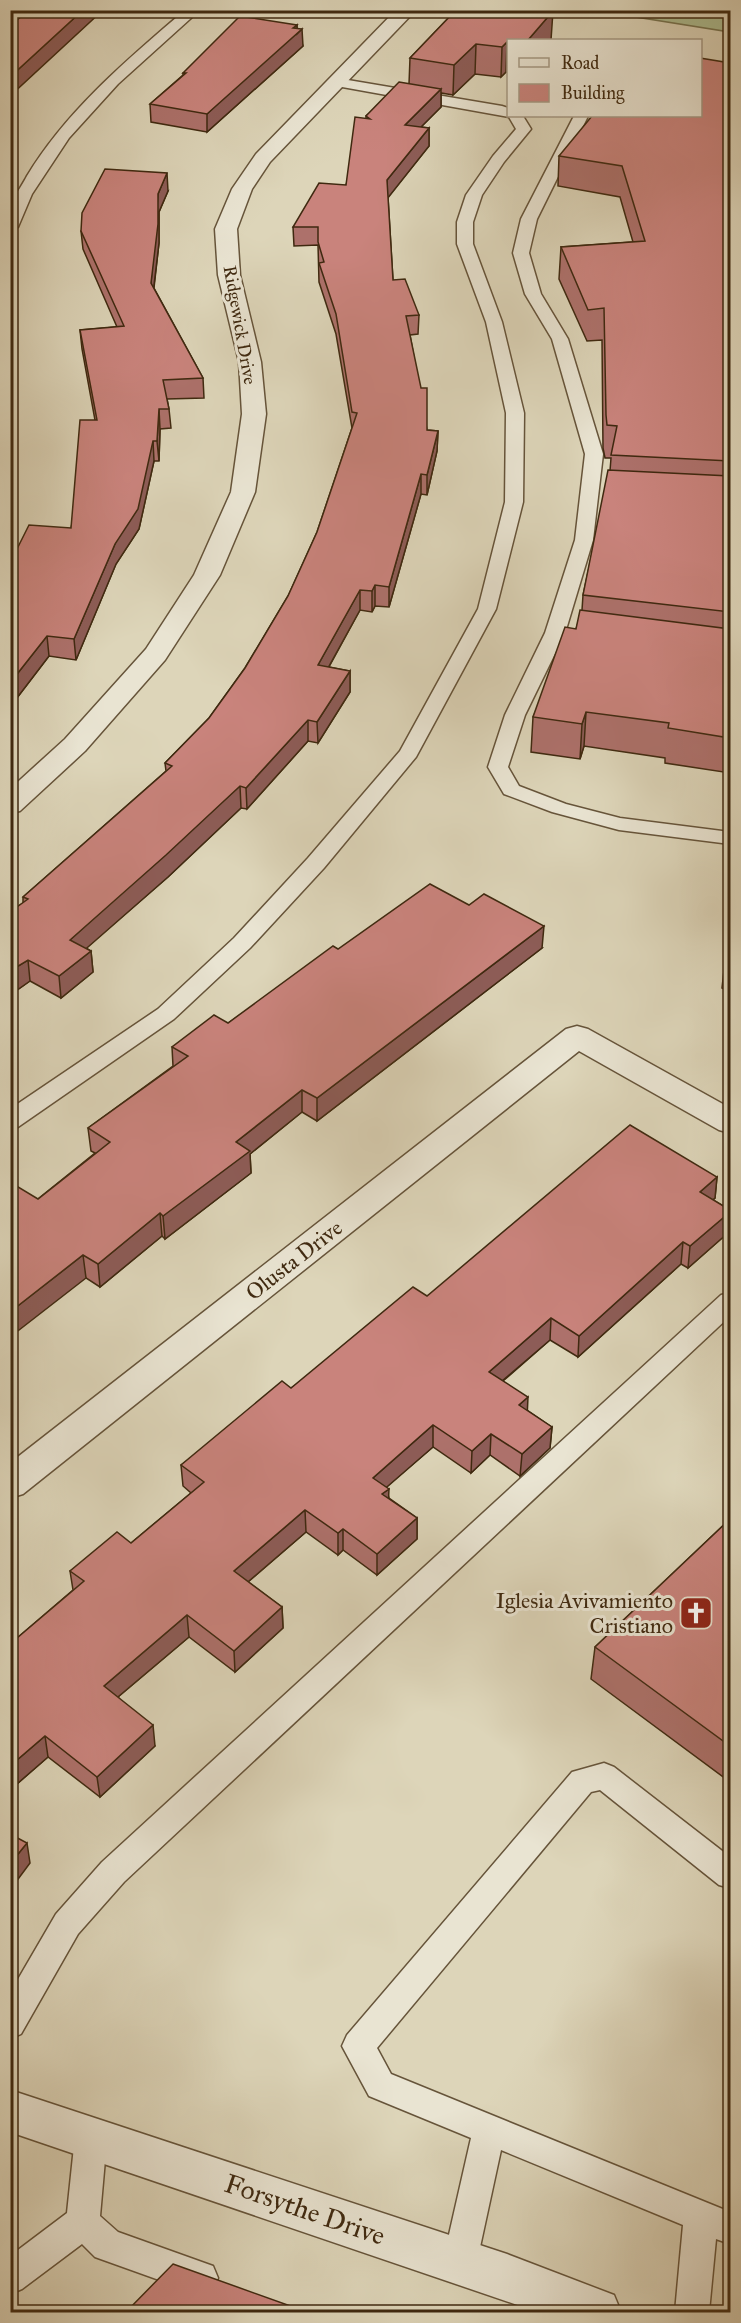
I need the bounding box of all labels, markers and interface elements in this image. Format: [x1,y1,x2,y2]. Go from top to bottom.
legend [507,39,702,117]
text: Road [561,52,599,74]
text: Building [561,82,625,105]
street label: Ridgewick Drive [218,264,261,386]
street label: Olusta Drive [240,1214,348,1306]
place label: Iglesia Avivamiento Cristiano [496,1587,673,1639]
church icon: Iglesia Avivamiento Cristiano [678,1595,714,1631]
street label: Forsythe Drive [221,2166,389,2252]

